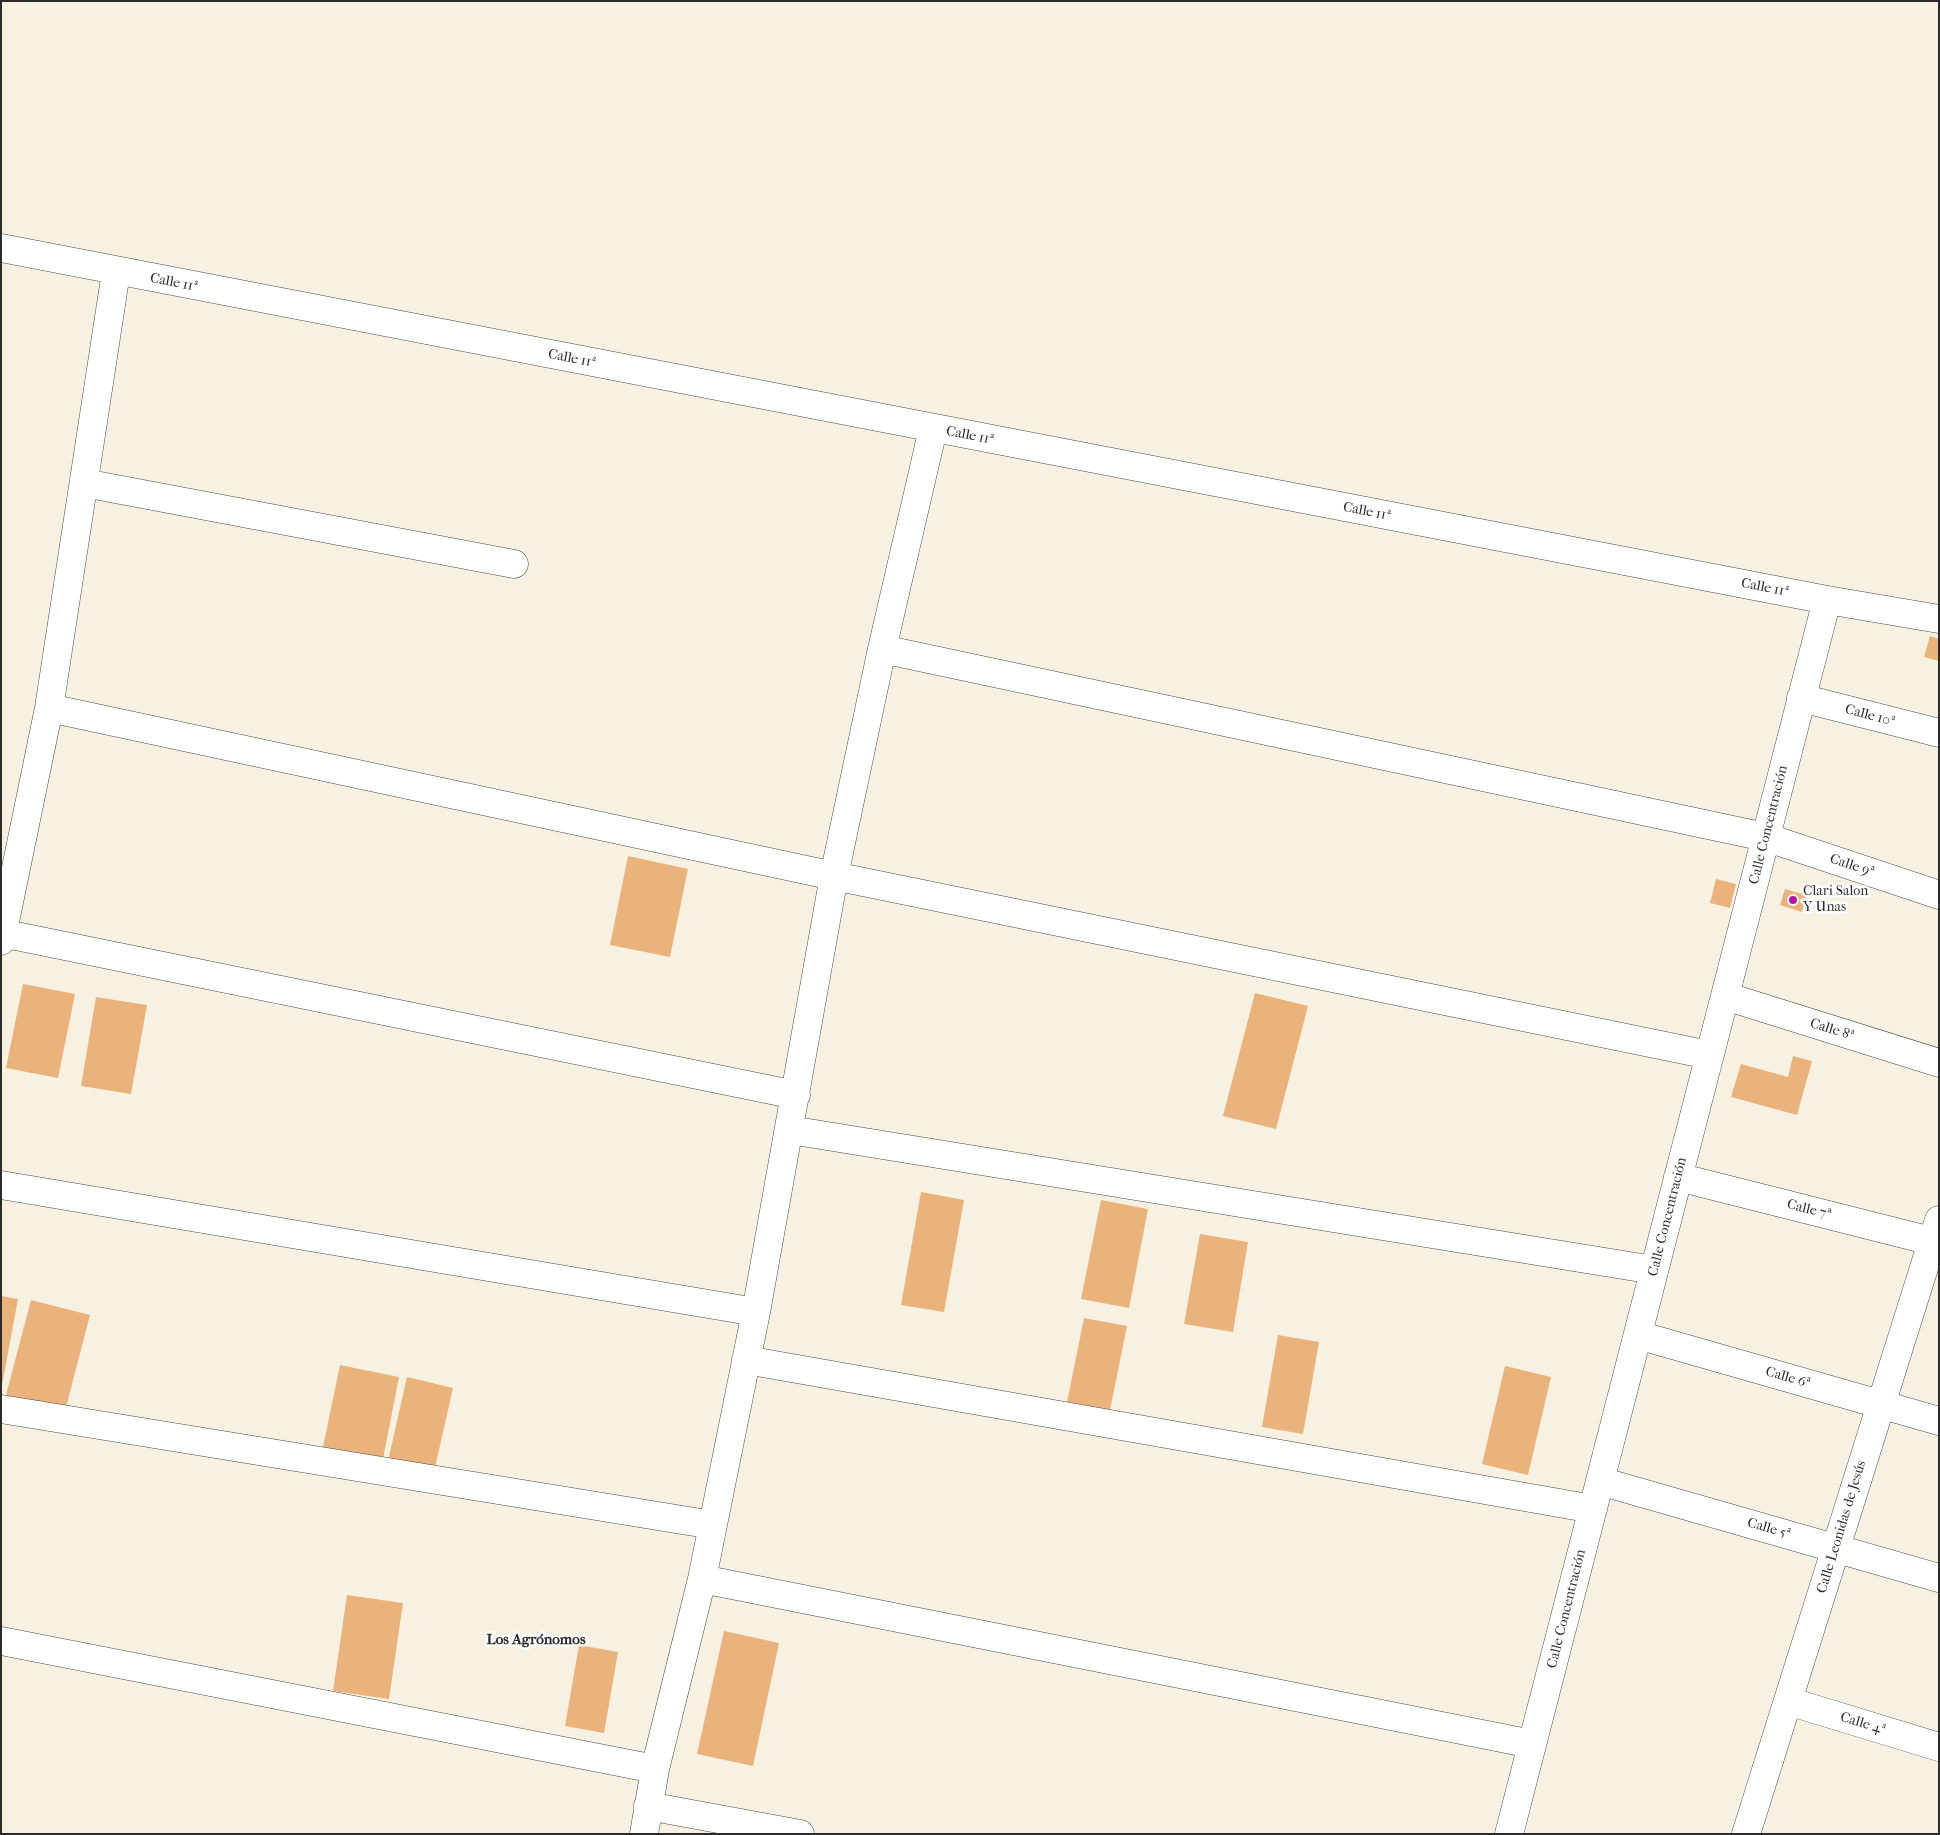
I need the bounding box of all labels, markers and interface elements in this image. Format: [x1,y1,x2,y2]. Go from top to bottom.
street label: Calle 11ª [149,270,199,296]
street label: Calle 11ª [547,346,597,372]
street label: Calle 11ª [945,423,995,449]
street label: Calle 11ª [1342,499,1392,525]
street label: Calle 11ª [1740,575,1790,601]
street label: Calle 10ª [1843,701,1897,731]
street label: Calle Concentración [1746,764,1792,886]
street label: Calle 9ª [1828,851,1876,881]
place label: Clari Salon Y Unas [1803,884,1868,916]
marker: Clari Salon Y Unas [1787,894,1799,906]
street label: Calle 8ª [1808,1015,1856,1045]
street label: Calle Concentración [1645,1156,1691,1278]
street label: Calle 7ª [1785,1196,1833,1224]
street label: Calle 6ª [1763,1364,1813,1392]
street label: Calle Leonidas de Jesús [1814,1459,1870,1595]
street label: Calle 5ª [1745,1515,1793,1543]
street label: Calle Concentración [1544,1548,1590,1670]
district label: Los Agrónomos [487,1631,585,1649]
street label: Calle 4ª [1838,1709,1888,1739]

